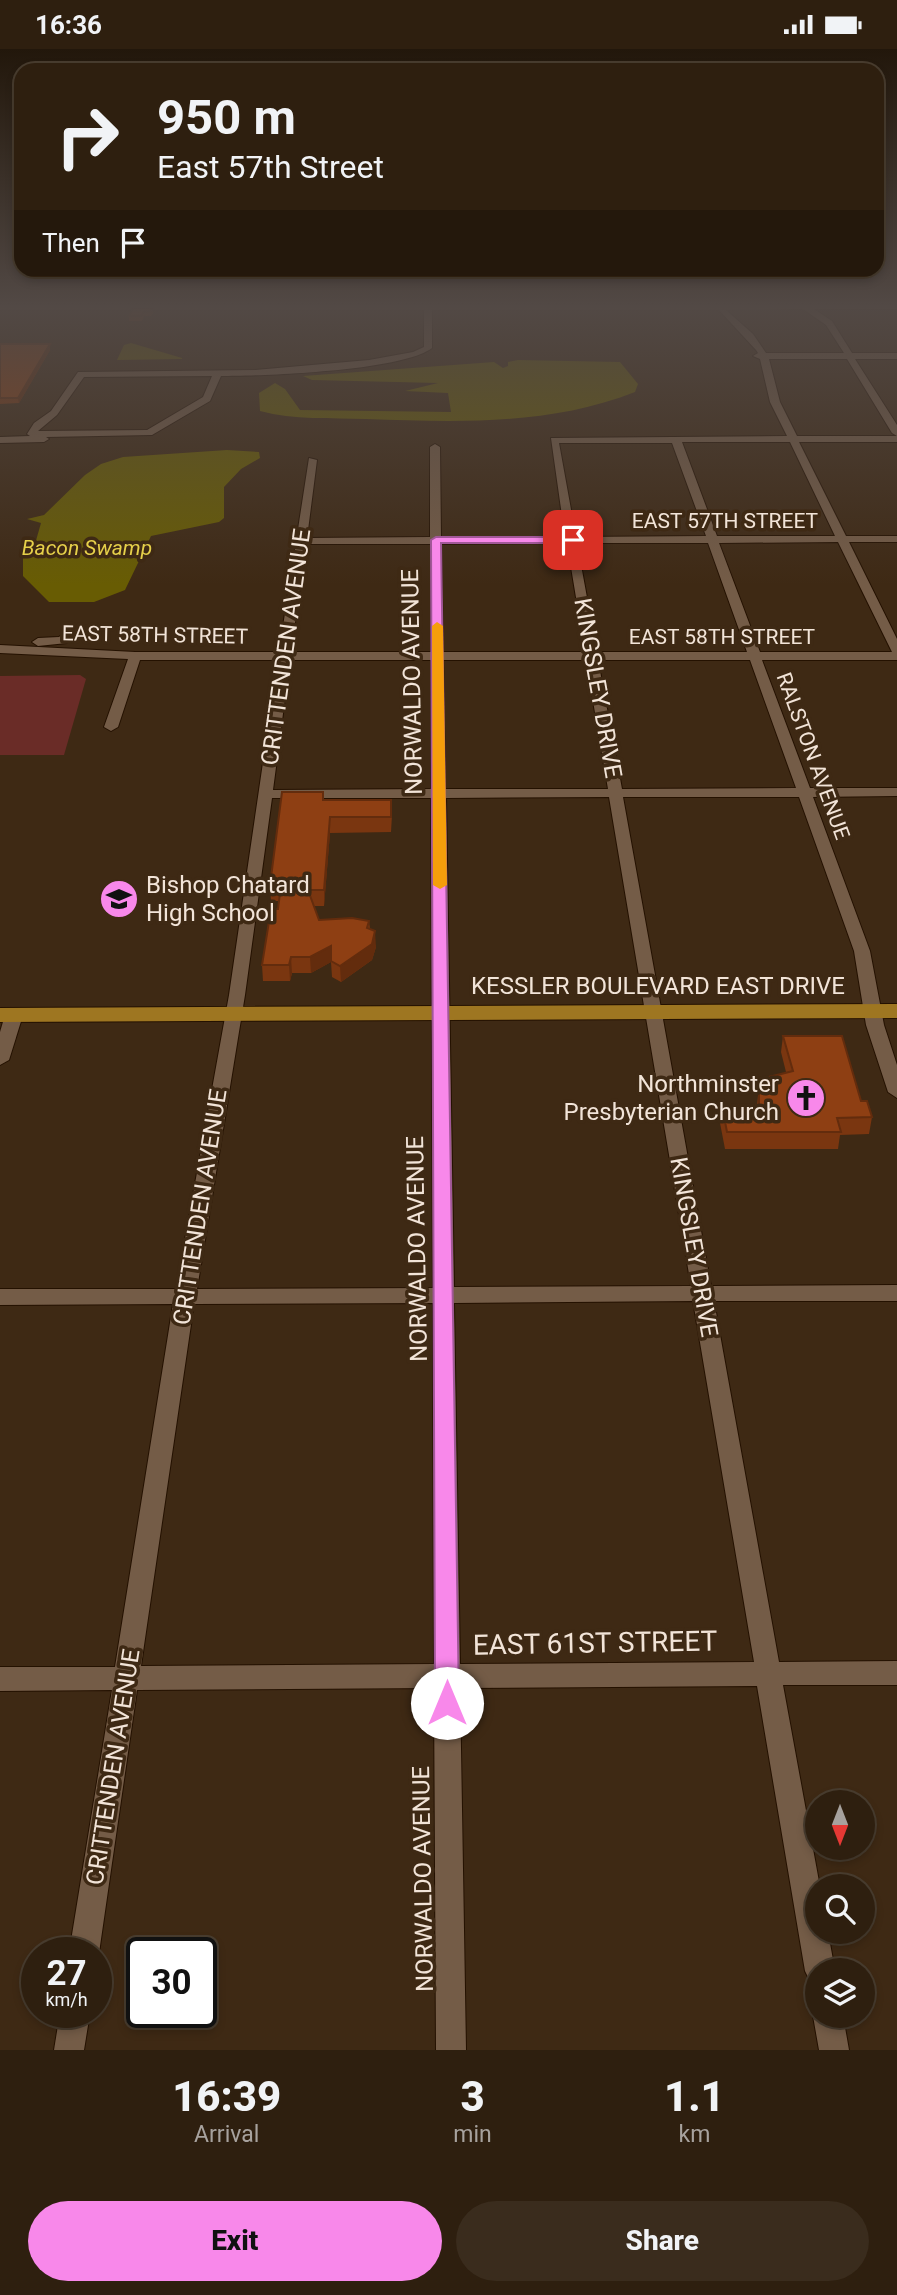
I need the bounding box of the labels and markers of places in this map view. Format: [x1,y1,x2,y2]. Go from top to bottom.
pin [543,510,603,570]
place label: Bishop Chatard High School [146,871,310,927]
school or university icon: Bishop Chatard High School [98,878,140,920]
place label: Northminster Presbyterian Church [564,1070,779,1126]
church icon: Northminster Presbyterian Church [785,1077,827,1119]

